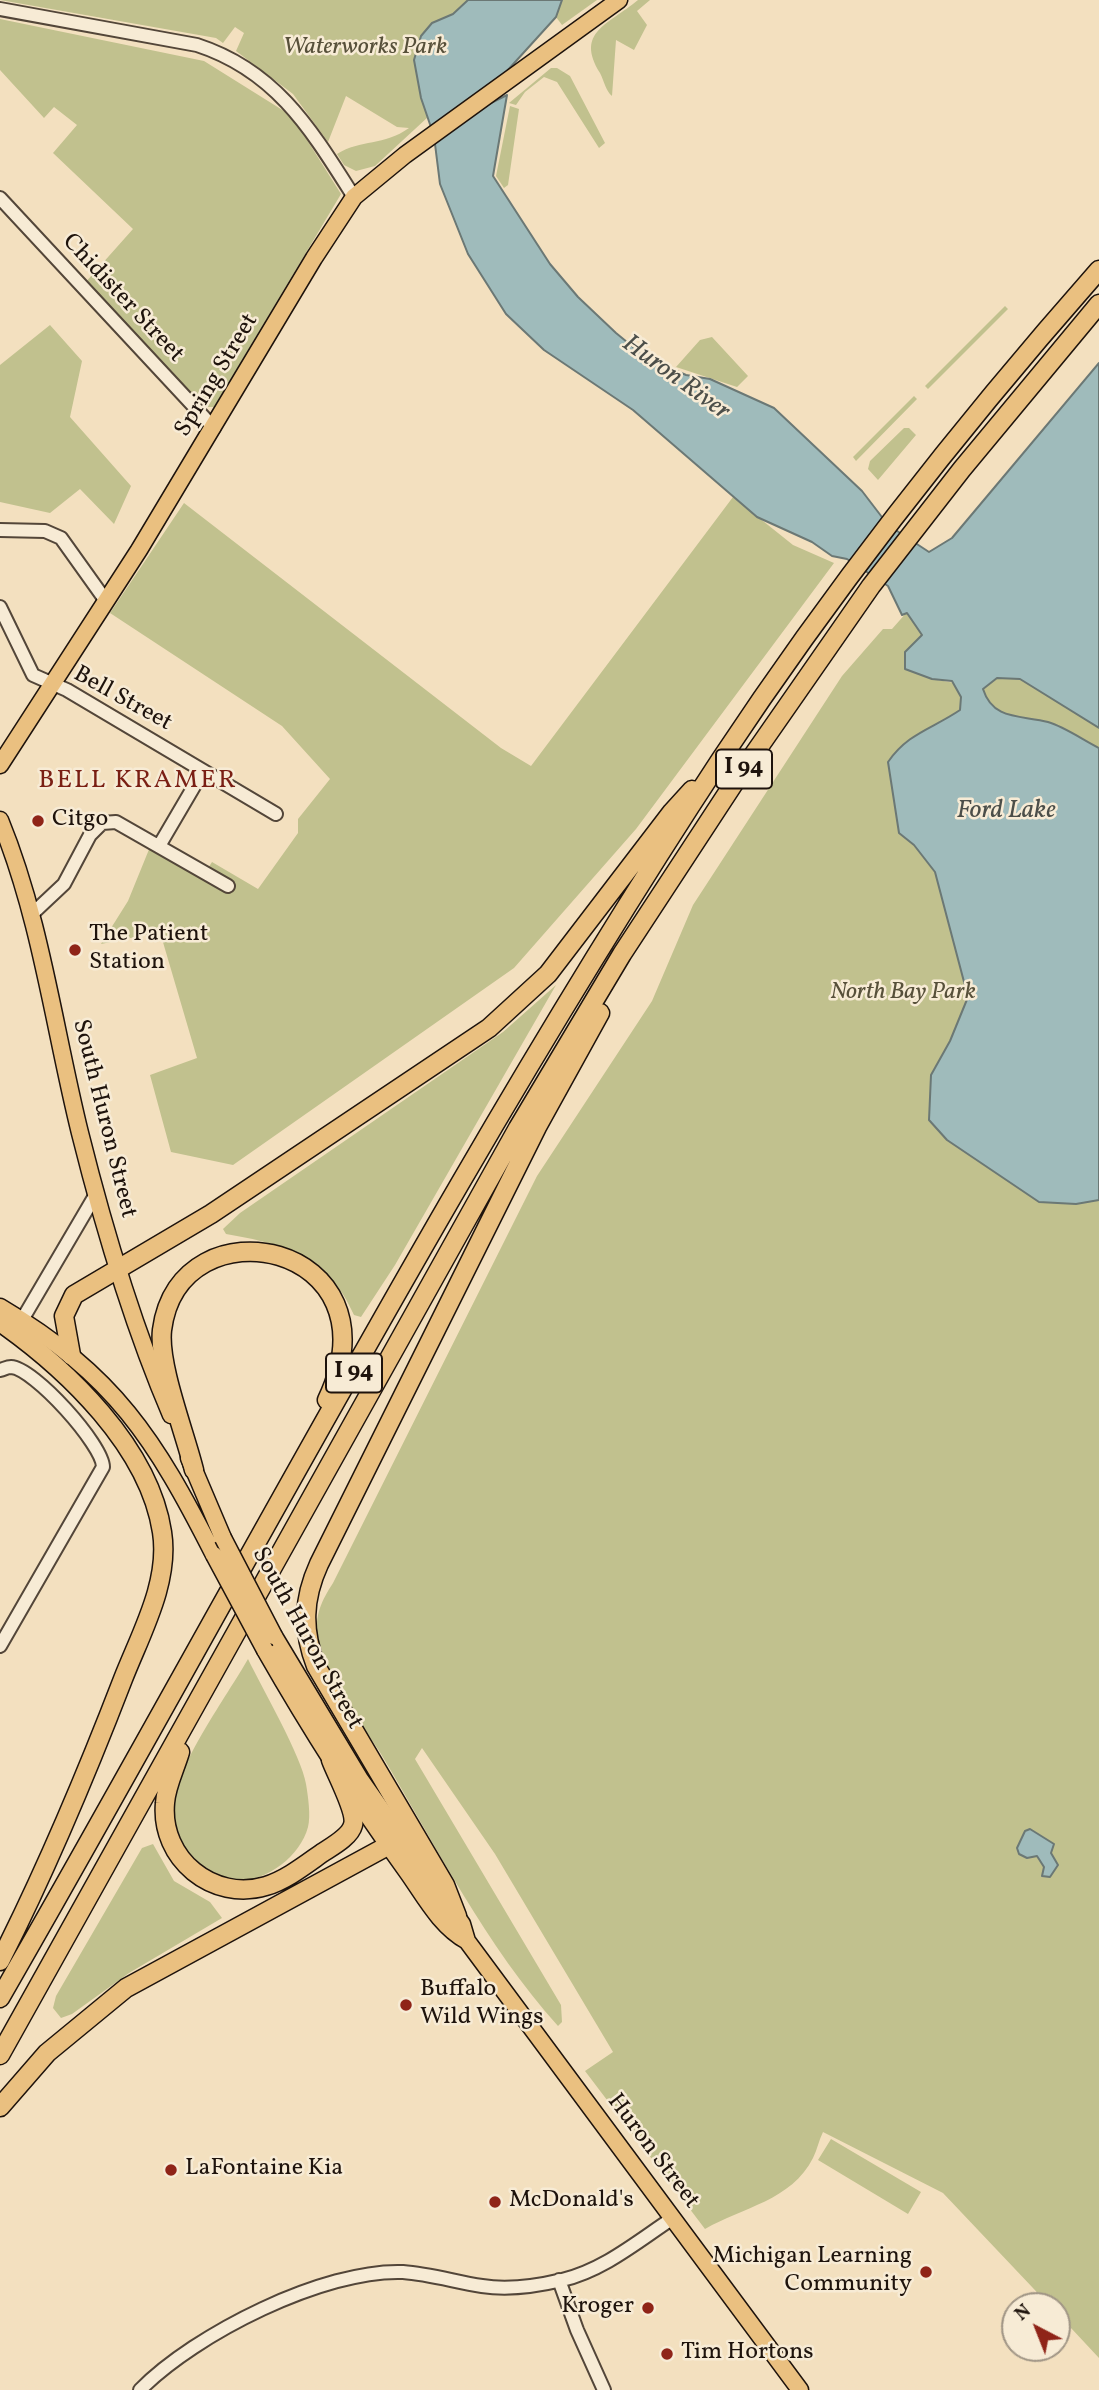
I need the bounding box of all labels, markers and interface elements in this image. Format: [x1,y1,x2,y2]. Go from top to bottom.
park label: Waterworks Park [283,35,447,63]
street label: Chidister Street [55,229,189,369]
street label: Spring Street [170,309,266,443]
water label: Huron River [615,329,735,429]
street label: Bell Street [68,661,176,739]
road number: I 94 [716,750,772,789]
district label: BELL KRAMER [40,766,236,798]
water label: Ford Lake [956,796,1056,828]
place label: Citgo [52,807,108,835]
marker: Citgo [30,813,46,829]
place label: The Patient Station [89,922,208,978]
marker: The Patient Station [67,942,83,958]
park label: North Bay Park [830,980,976,1008]
street label: South Huron Street [64,1017,142,1221]
road number: I 94 [326,1354,382,1392]
street label: South Huron Street [244,1543,368,1735]
place label: Buffalo Wild Wings [420,1977,544,2033]
marker: Buffalo Wild Wings [398,1997,414,2013]
street label: Huron Street [599,2089,705,2215]
place label: LaFontaine Kia [185,2156,343,2184]
marker: LaFontaine Kia [163,2162,179,2178]
place label: McDonald's [509,2188,634,2216]
marker: McDonald's [487,2194,503,2210]
place label: Michigan Learning Community [712,2244,912,2300]
marker: Michigan Learning Community [918,2264,934,2280]
north arrow [1001,2292,1071,2362]
place label: Kroger [561,2294,634,2322]
text: N [1009,2299,1037,2327]
marker: Kroger [640,2300,656,2316]
place label: Tim Hortons [681,2340,814,2368]
marker: Tim Hortons [659,2346,675,2362]

